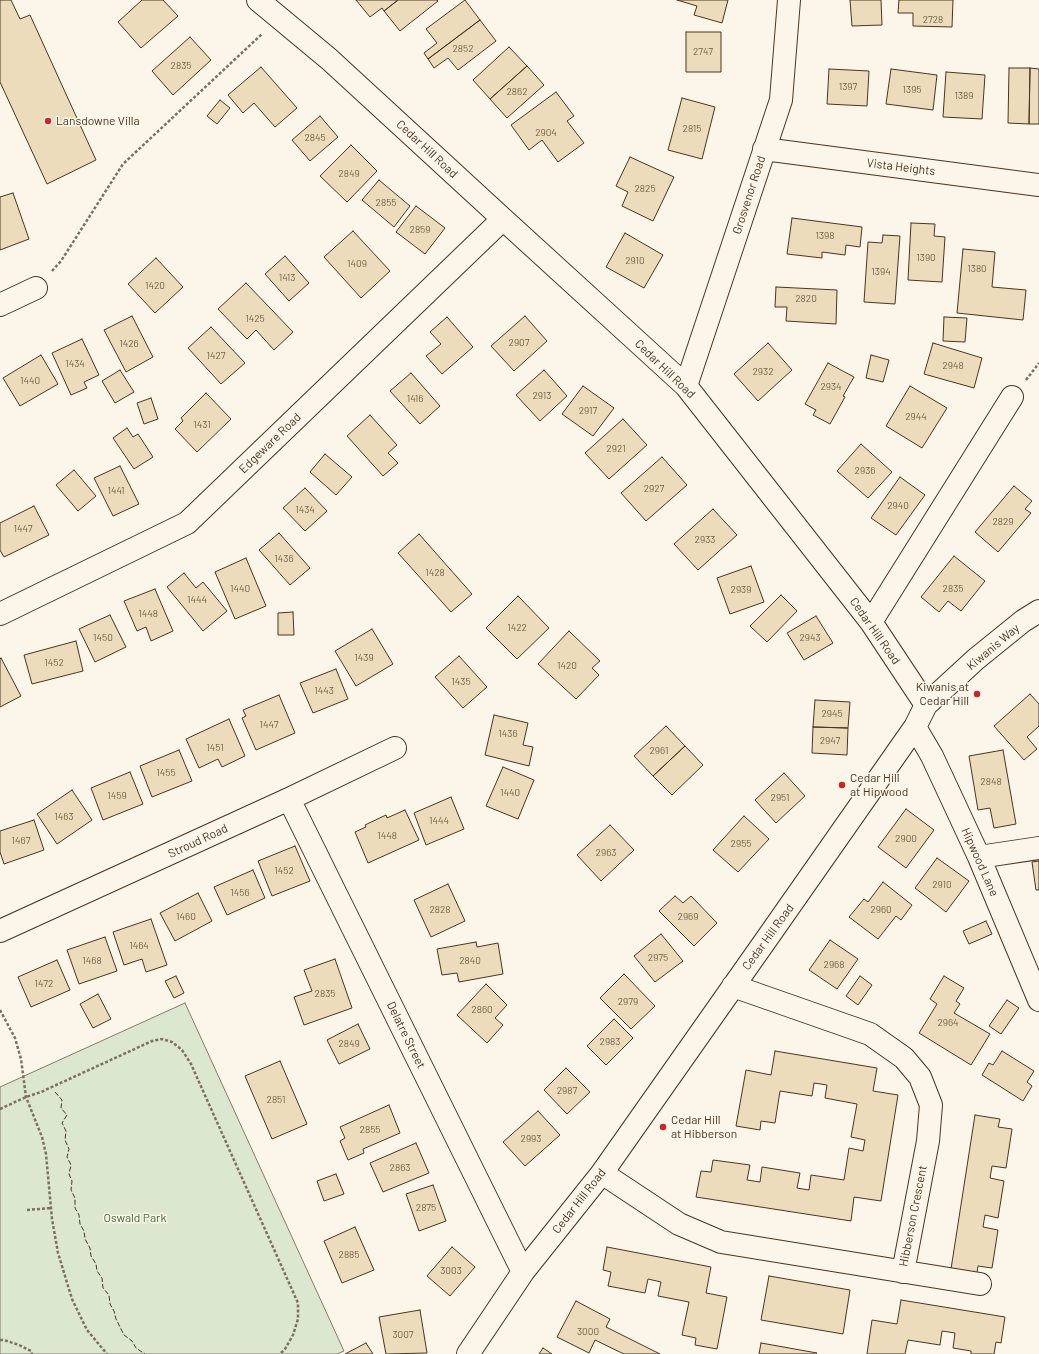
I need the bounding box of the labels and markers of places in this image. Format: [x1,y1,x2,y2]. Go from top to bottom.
place label: Lansdowne Villa [56,114,140,128]
marker: Lansdowne Villa [43,116,53,126]
place label: Kiwanis at Cedar Hill [916,680,969,708]
marker: Kiwanis at Cedar Hill [972,689,982,699]
place label: Cedar Hill at Hipwood [850,771,908,799]
marker: Cedar Hill at Hipwood [837,780,847,790]
place label: Cedar Hill at Hibberson [671,1113,737,1141]
marker: Cedar Hill at Hibberson [658,1122,668,1132]

